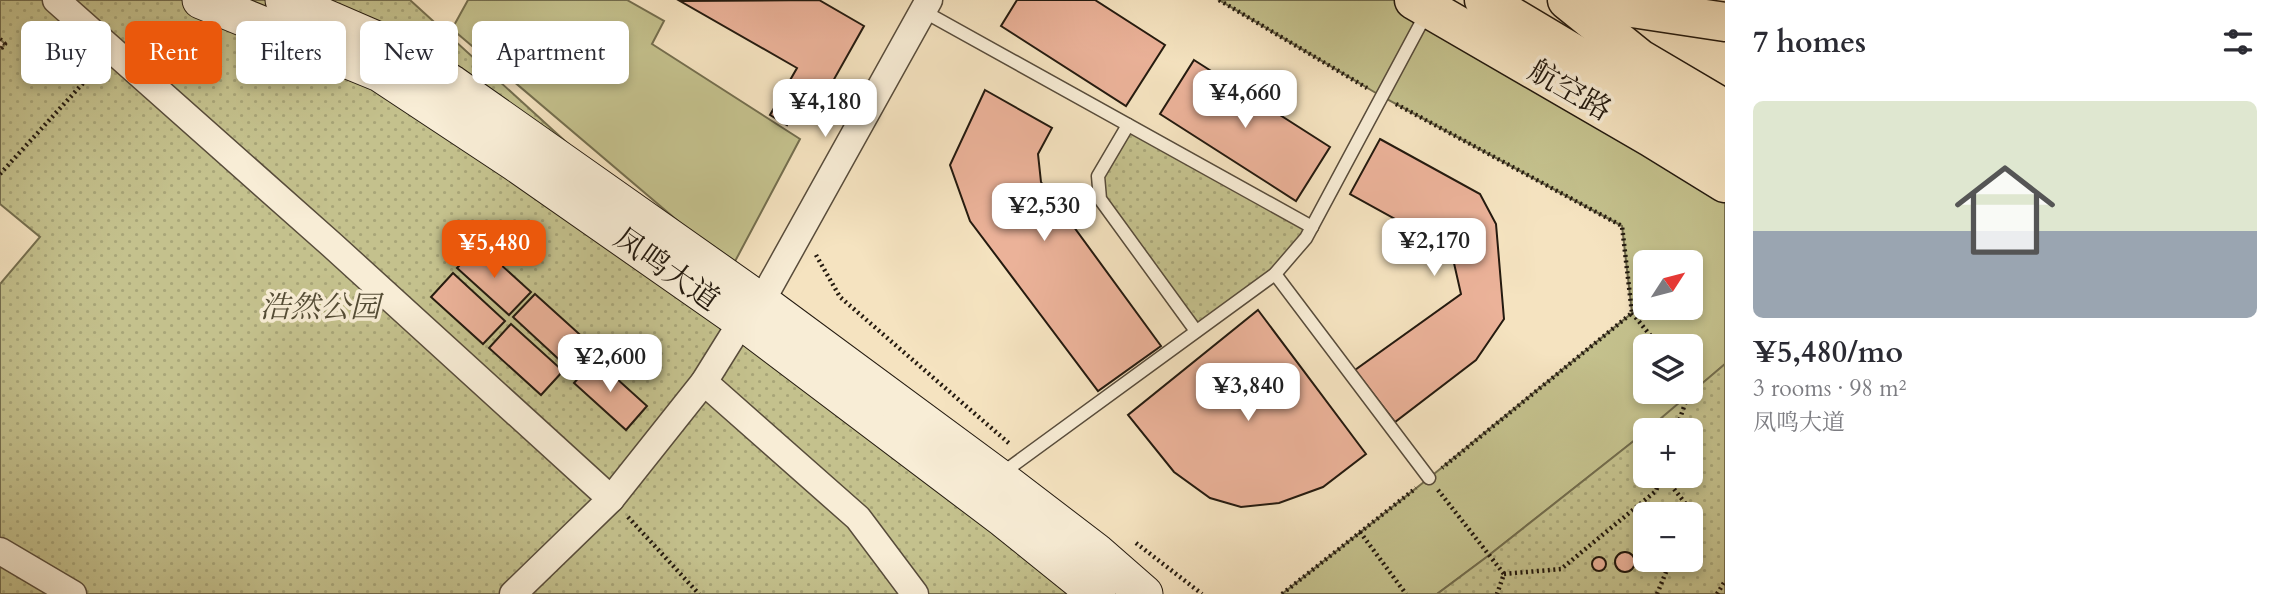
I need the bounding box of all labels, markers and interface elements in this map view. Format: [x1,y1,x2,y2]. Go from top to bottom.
chip: Buy [21,21,111,84]
chip: Rent [125,21,222,84]
chip: Filters [236,21,346,84]
chip: New [360,21,458,84]
chip: Apartment [472,21,629,84]
text: 7 homes [1753,22,1866,63]
icon: filters [2219,23,2257,61]
street label: 航空路 [1521,50,1619,131]
pin: ¥4,660 [1188,71,1302,130]
text: ¥4,660 [1209,77,1281,108]
pin: ¥4,180 [768,80,882,139]
text: ¥4,180 [789,86,861,117]
icon: home [1942,147,2068,273]
pin: ¥2,530 [987,184,1101,243]
text: ¥2,530 [1008,190,1080,221]
street label: 凤鸣大道 [606,218,728,321]
pin: ¥2,170 [1377,218,1491,278]
pin: ¥5,480 [437,220,551,280]
text: ¥2,170 [1398,225,1470,256]
text: ¥5,480 [458,227,530,258]
north arrow [1633,250,1703,320]
map controls [1633,250,1703,572]
park label: 浩然公园 [260,287,384,328]
text: ¥5,480/mo [1753,332,1903,373]
pin: ¥2,600 [553,334,667,394]
button: layers [1633,334,1703,404]
text: ¥2,600 [574,341,646,372]
pin: ¥3,840 [1191,364,1305,423]
text: ¥3,840 [1212,370,1284,401]
text: 3 rooms · 98 m² [1753,373,1906,404]
text: 凤鸣大道 [1753,407,1845,438]
button: + [1633,418,1703,488]
button: − [1633,502,1703,572]

